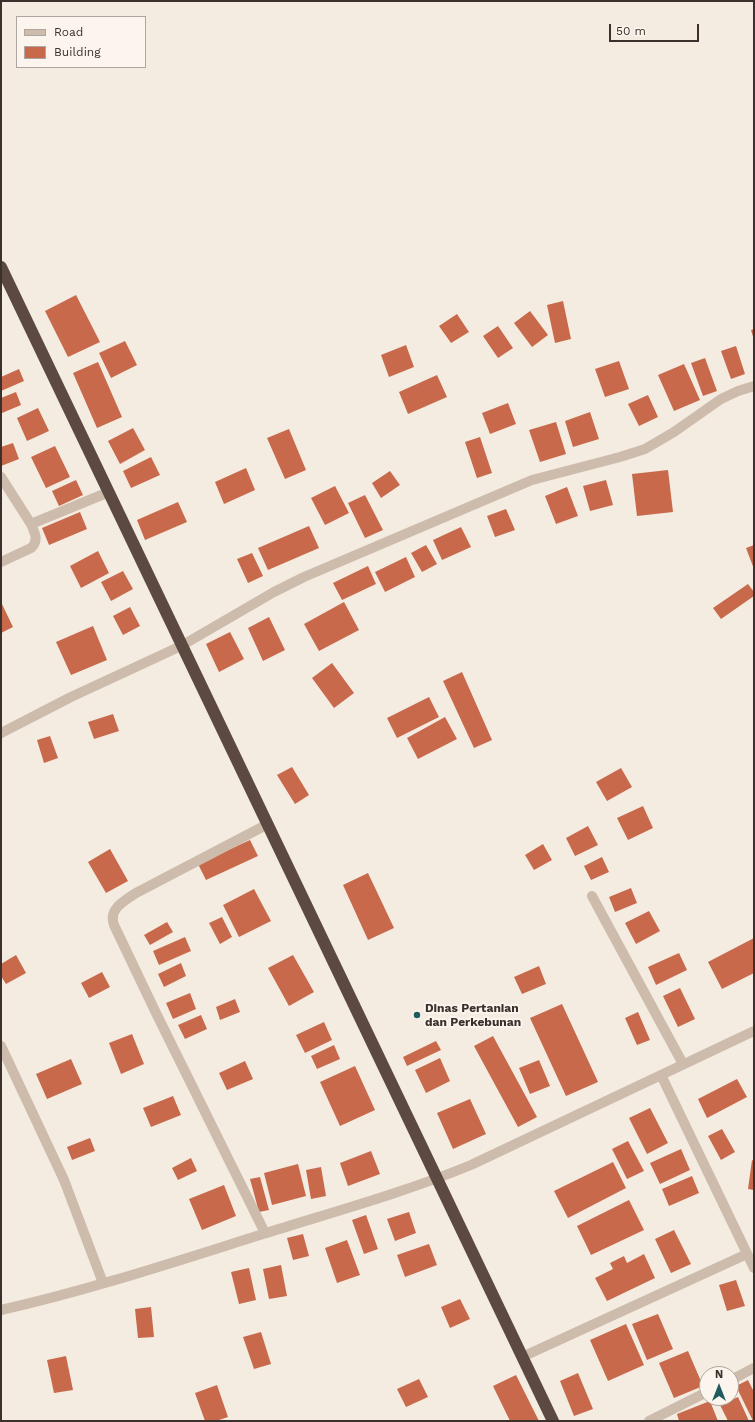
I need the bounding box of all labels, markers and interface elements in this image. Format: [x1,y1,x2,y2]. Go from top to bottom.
legend [16,16,146,68]
scale bar [611,16,701,42]
text: 50 m [616,24,646,38]
text: Road [54,25,83,39]
text: Building [54,45,101,59]
place label: Dinas Pertanian dan Perkebunan [425,1001,521,1029]
marker: Dinas Pertanian dan Perkebunan [412,1010,422,1020]
north arrow [699,1366,739,1406]
text: N [715,1368,723,1381]

